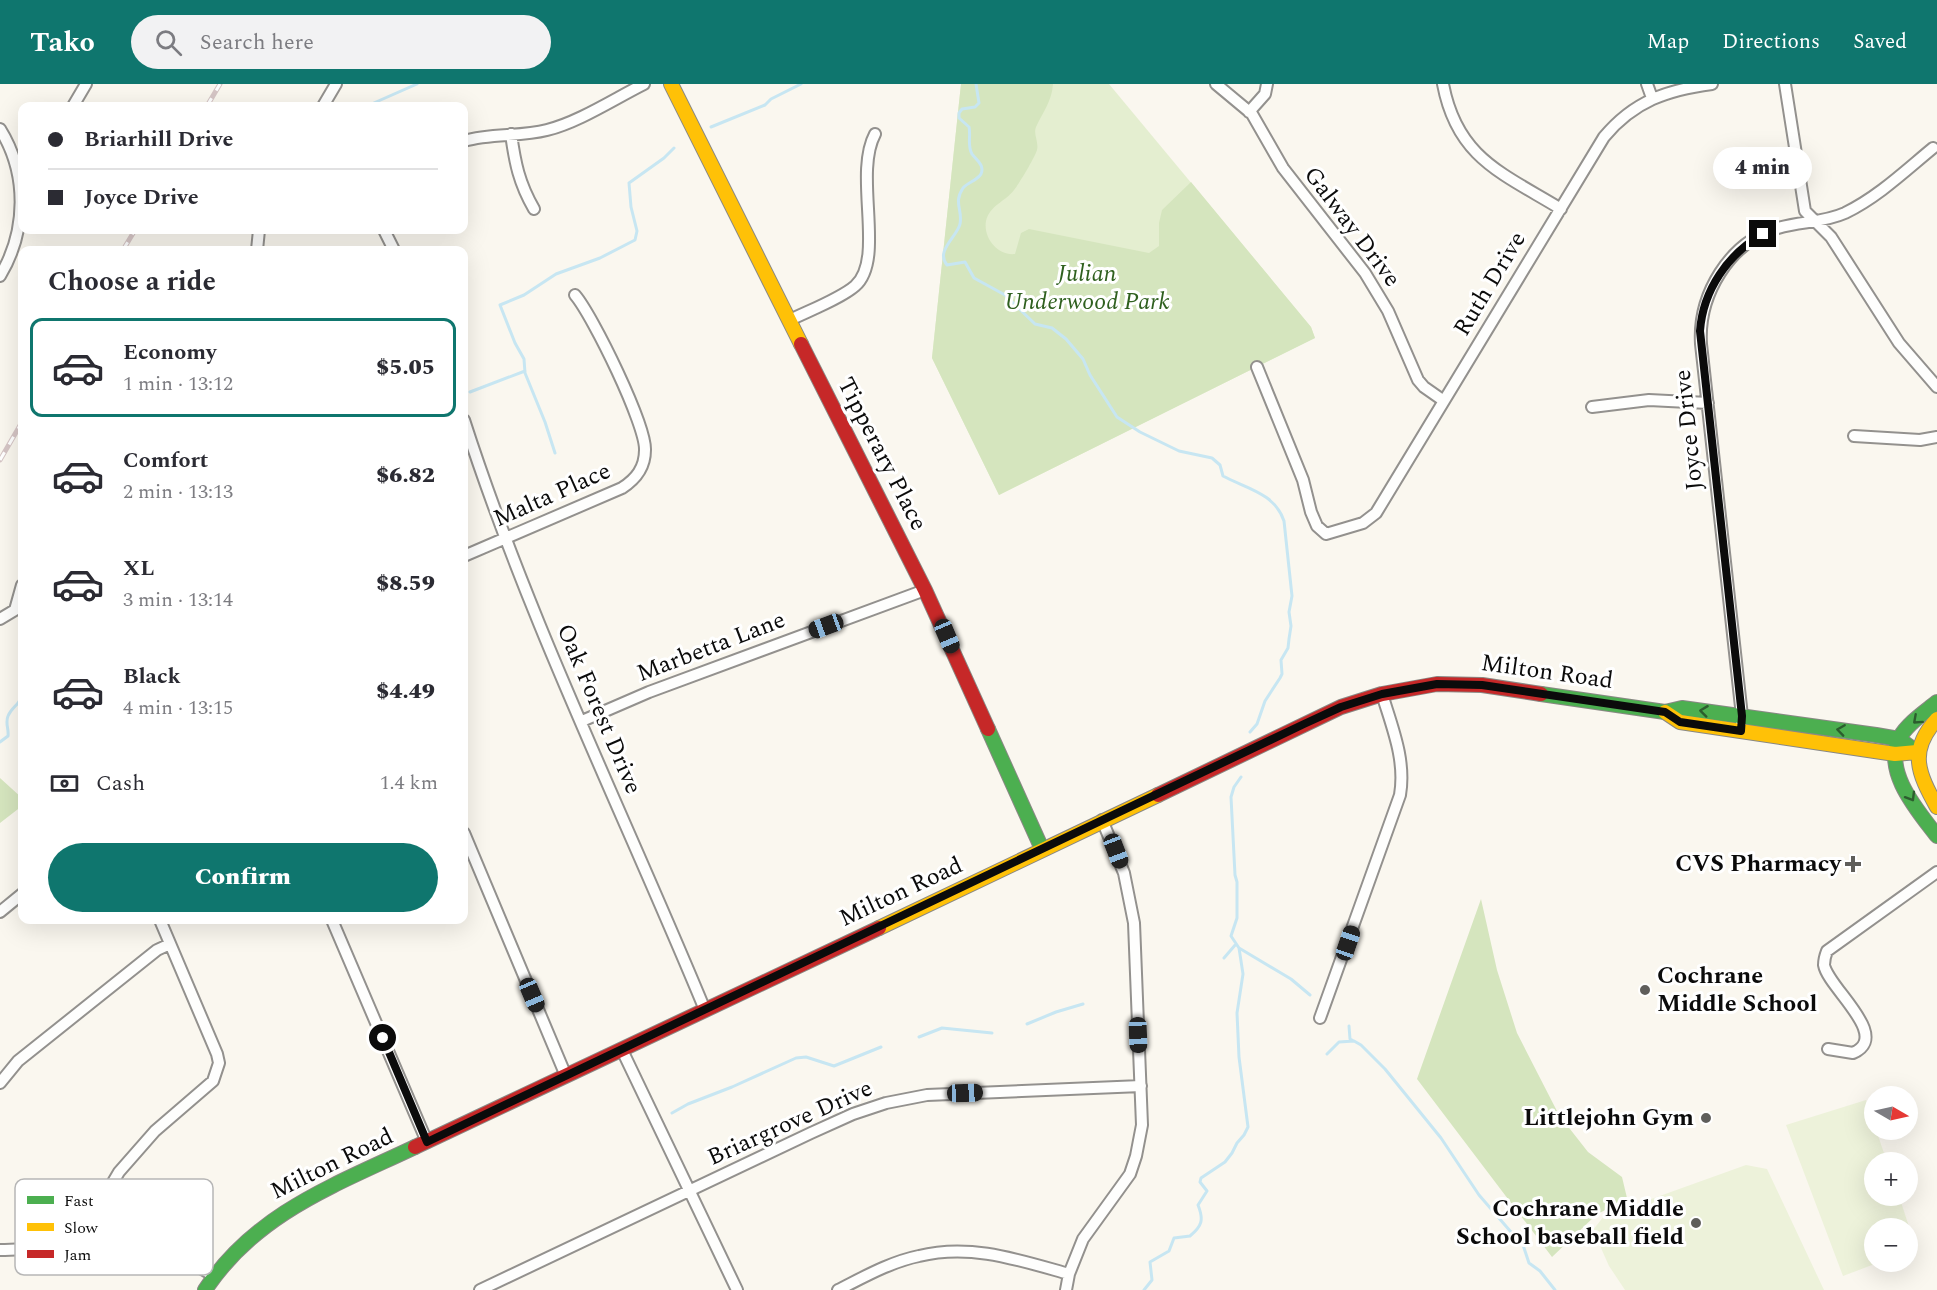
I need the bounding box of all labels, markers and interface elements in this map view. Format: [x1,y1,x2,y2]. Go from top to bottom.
search box [131,15,551,69]
text: Tako [30,21,95,64]
icon: search [152,26,185,59]
text: Search here [200,26,314,59]
text: Map [1647,26,1689,58]
text: Directions [1722,26,1820,58]
text: Saved [1853,26,1907,58]
text: Briarhill Drive [84,123,233,156]
callout: 4 min [1714,147,1812,189]
text: 4 min [1735,153,1790,183]
street label: Galway Drive [1295,159,1409,295]
text: Joyce Drive [84,181,199,214]
route end [1749,220,1776,247]
street label: Ruth Drive [1445,225,1535,343]
park label: Julian Underwood Park [1004,256,1170,320]
text: Choose a ride [48,261,216,303]
text: Economy [123,336,216,369]
icon: car [51,341,105,395]
text: $5.05 [376,351,435,384]
street label: Joyce Drive [1665,368,1713,492]
text: 1 min · 13:12 [123,369,233,399]
street label: Tipperary Place [828,371,936,537]
text: Comfort [123,444,208,477]
icon: car [51,449,105,503]
street label: Malta Place [488,453,616,537]
text: $6.82 [376,459,435,492]
text: 2 min · 13:13 [123,477,233,507]
text: XL [123,552,154,585]
icon: car [51,557,105,611]
text: $8.59 [376,567,435,600]
text: 3 min · 13:14 [123,585,233,615]
street label: Marbetta Lane [631,602,791,692]
car [806,611,846,641]
car [932,616,962,656]
street label: Oak Forest Drive [547,618,651,800]
street label: Milton Road [1479,645,1615,699]
text: Black [123,660,181,693]
icon: car [51,665,105,719]
text: $4.49 [376,675,435,708]
text: 4 min · 13:15 [123,693,233,723]
one-way arrow [1699,705,1708,717]
one-way arrow [1913,713,1924,724]
one-way arrow [1836,725,1845,737]
icon: cash [48,767,81,800]
text: Cash [96,767,145,800]
text: 1.4 km [380,768,438,798]
one-way arrow [1904,791,1915,801]
car [1101,831,1131,871]
button: Confirm [48,843,438,912]
place label: CVS Pharmacy [1675,846,1843,882]
street label: Milton Road [833,848,969,936]
marker: CVS Pharmacy [1846,857,1860,871]
car [1334,923,1362,963]
place label: Cochrane Middle School [1657,958,1818,1022]
car [517,975,547,1015]
marker: Cochrane Middle School [1638,983,1652,997]
car [1128,1017,1148,1053]
route start [369,1024,396,1051]
street label: Briargrove Drive [702,1070,878,1176]
car [947,1083,983,1103]
north arrow [1864,1086,1918,1140]
map controls [1864,1086,1918,1272]
place label: Littlejohn Gym [1524,1100,1694,1136]
marker: Littlejohn Gym [1699,1111,1713,1125]
street label: Milton Road [264,1119,400,1209]
button: + [1864,1152,1918,1206]
legend [15,1179,213,1275]
text: Fast [64,1189,94,1213]
place label: Cochrane Middle School baseball field [1456,1191,1684,1255]
text: Slow [64,1216,99,1240]
marker: Cochrane Middle School baseball field [1689,1216,1703,1230]
button: − [1864,1218,1918,1272]
text: Jam [64,1243,92,1267]

